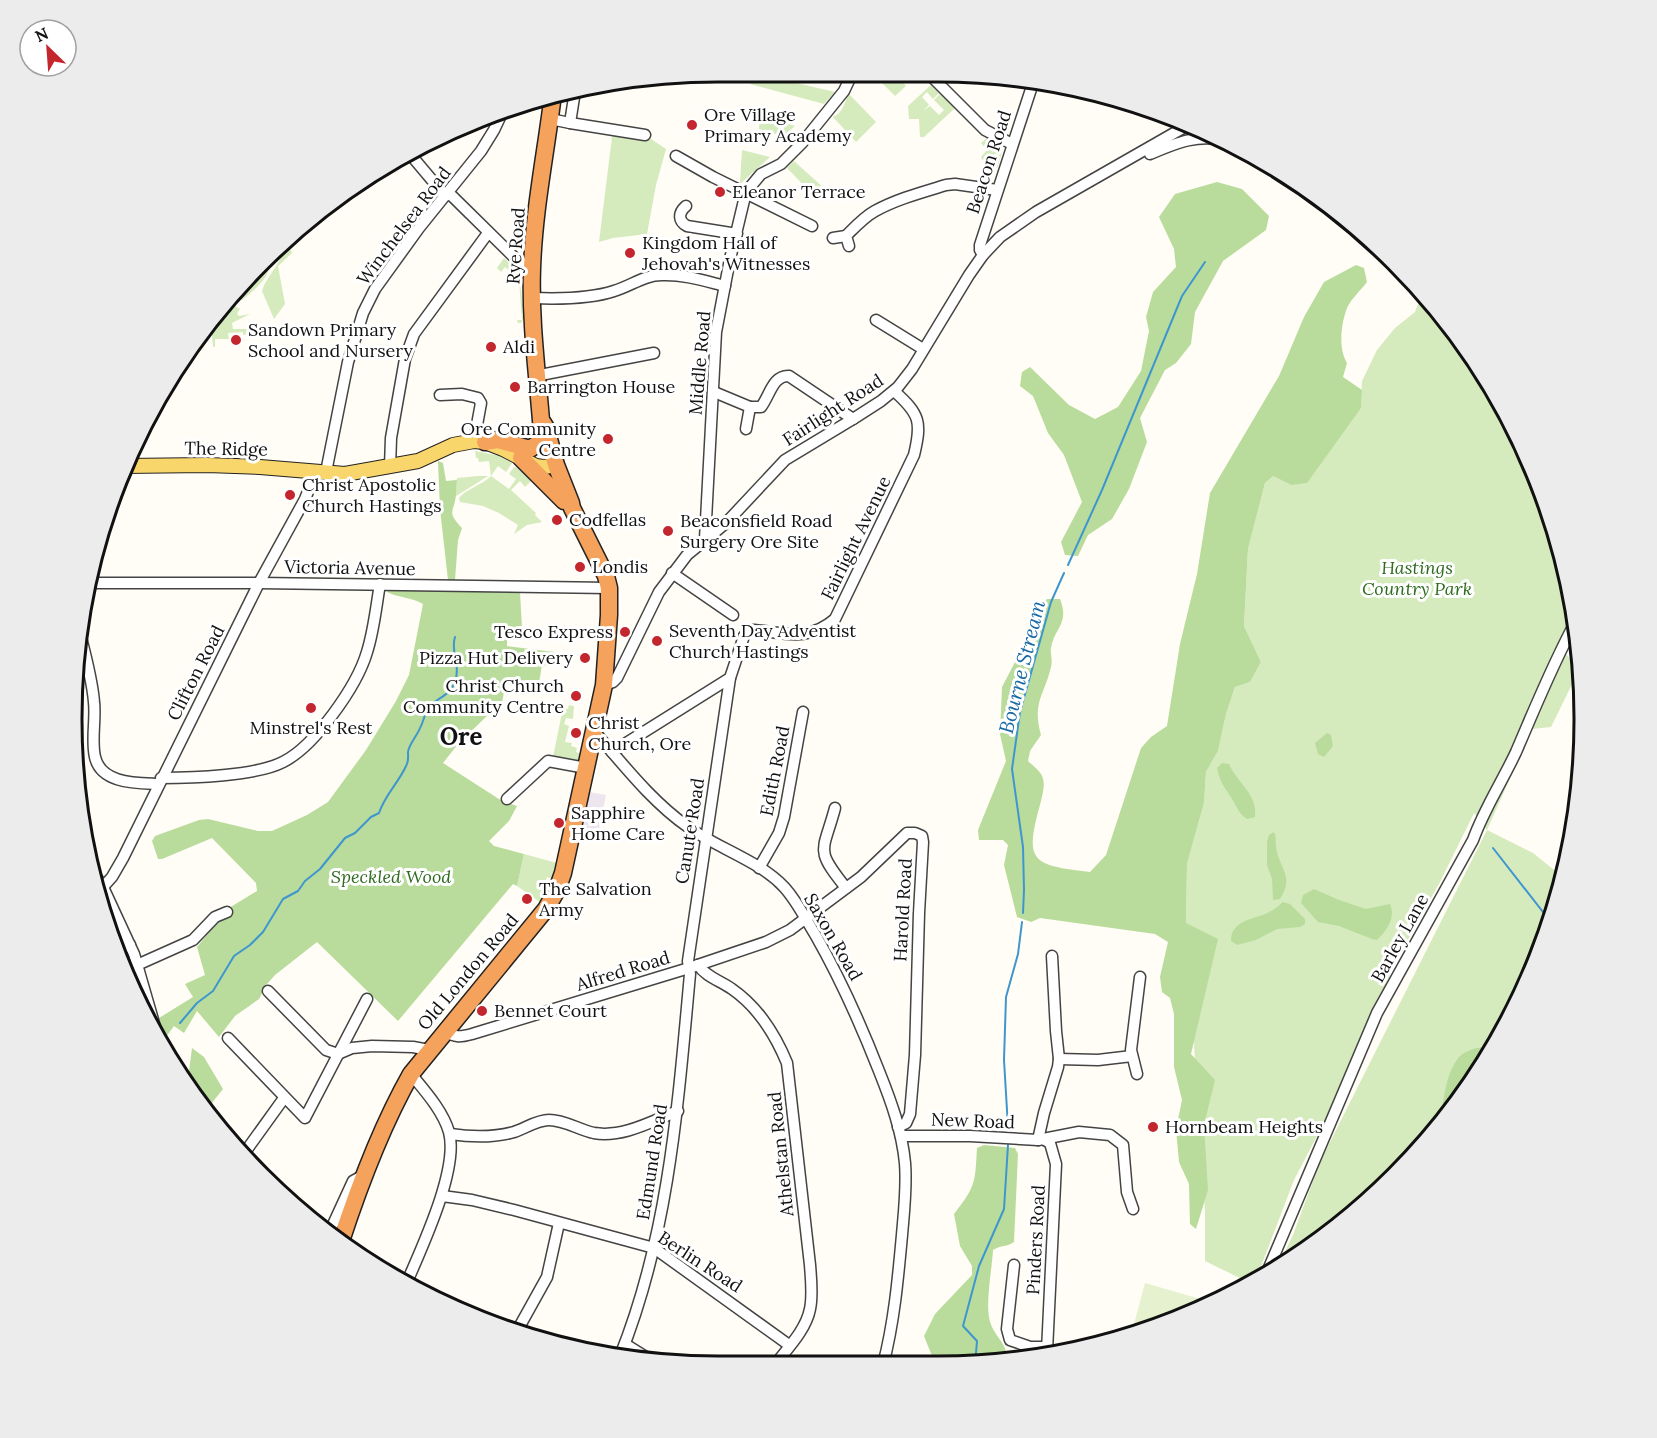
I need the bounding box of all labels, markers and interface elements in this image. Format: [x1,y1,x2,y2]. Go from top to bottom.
north arrow [18,18,78,78]
text: N [32,23,51,46]
place label: Ore Village Primary Academy [704,103,852,147]
street label: Beacon Road [961,107,1016,217]
marker: Ore Village Primary Academy [685,118,699,132]
street label: Winchelsea Road [352,162,456,289]
place label: Eleanor Terrace [732,180,866,203]
marker: Eleanor Terrace [713,185,727,199]
street label: Rye Road [501,207,530,285]
place label: Kingdom Hall of Jehovah's Witnesses [641,231,810,275]
marker: Kingdom Hall of Jehovah's Witnesses [623,246,637,260]
street label: Middle Road [684,310,716,416]
place label: Sandown Primary School and Nursery [248,318,413,362]
marker: Sandown Primary School and Nursery [229,333,243,347]
place label: Aldi [502,335,535,358]
marker: Aldi [484,340,498,354]
street label: Fairlight Road [778,368,888,451]
place label: Barrington House [527,375,675,398]
marker: Barrington House [508,380,522,394]
place label: Ore Community Centre [461,417,596,461]
marker: Ore Community Centre [601,432,615,446]
street label: The Ridge [184,436,268,461]
street label: Fairlight Avenue [816,472,896,603]
place label: Christ Apostolic Church Hastings [302,473,442,517]
marker: Christ Apostolic Church Hastings [283,488,297,502]
place label: Codfellas [569,508,646,531]
place label: Beaconsfield Road Surgery Ore Site [680,509,833,553]
marker: Codfellas [550,513,564,527]
marker: Beaconsfield Road Surgery Ore Site [661,524,675,538]
street label: Victoria Avenue [283,555,416,580]
place label: Londis [592,555,648,578]
park label: Hastings Country Park [1362,556,1472,600]
marker: Londis [573,560,587,574]
water label: Bourne Stream [993,597,1050,736]
place label: Seventh Day Adventist Church Hastings [669,619,856,663]
place label: Tesco Express [494,620,613,643]
street label: Clifton Road [162,621,229,724]
marker: Tesco Express [618,625,632,639]
marker: Seventh Day Adventist Church Hastings [650,634,664,648]
place label: Pizza Hut Delivery [419,646,573,669]
marker: Pizza Hut Delivery [578,651,592,665]
place label: Christ Church Community Centre [403,674,564,718]
marker: Christ Church Community Centre [569,689,583,703]
marker: Minstrel's Rest [304,701,318,715]
place label: Christ Church, Ore [588,711,691,755]
place label: Minstrel's Rest [249,716,373,739]
district label: Ore [440,721,482,752]
street label: Edith Road [754,724,795,818]
marker: Christ Church, Ore [569,726,583,740]
street label: Canute Road [670,776,709,885]
place label: Sapphire Home Care [571,801,665,845]
marker: Sapphire Home Care [552,816,566,830]
street label: Harold Road [888,857,917,962]
park label: Speckled Wood [331,865,451,888]
place label: The Salvation Army [538,877,652,921]
street label: Saxon Road [799,889,868,985]
street label: Barley Lane [1366,889,1433,986]
marker: The Salvation Army [520,892,534,906]
street label: Old London Road [412,908,523,1035]
street label: Alfred Road [572,945,673,996]
place label: Bennet Court [494,999,607,1022]
marker: Bennet Court [475,1004,489,1018]
street label: Athelstan Road [762,1090,799,1219]
street label: Edmund Road [631,1102,672,1221]
street label: New Road [931,1108,1016,1133]
place label: Hornbeam Heights [1165,1115,1323,1138]
marker: Hornbeam Heights [1146,1120,1160,1134]
street label: Pinders Road [1021,1184,1050,1296]
street label: Berlin Road [654,1226,747,1298]

